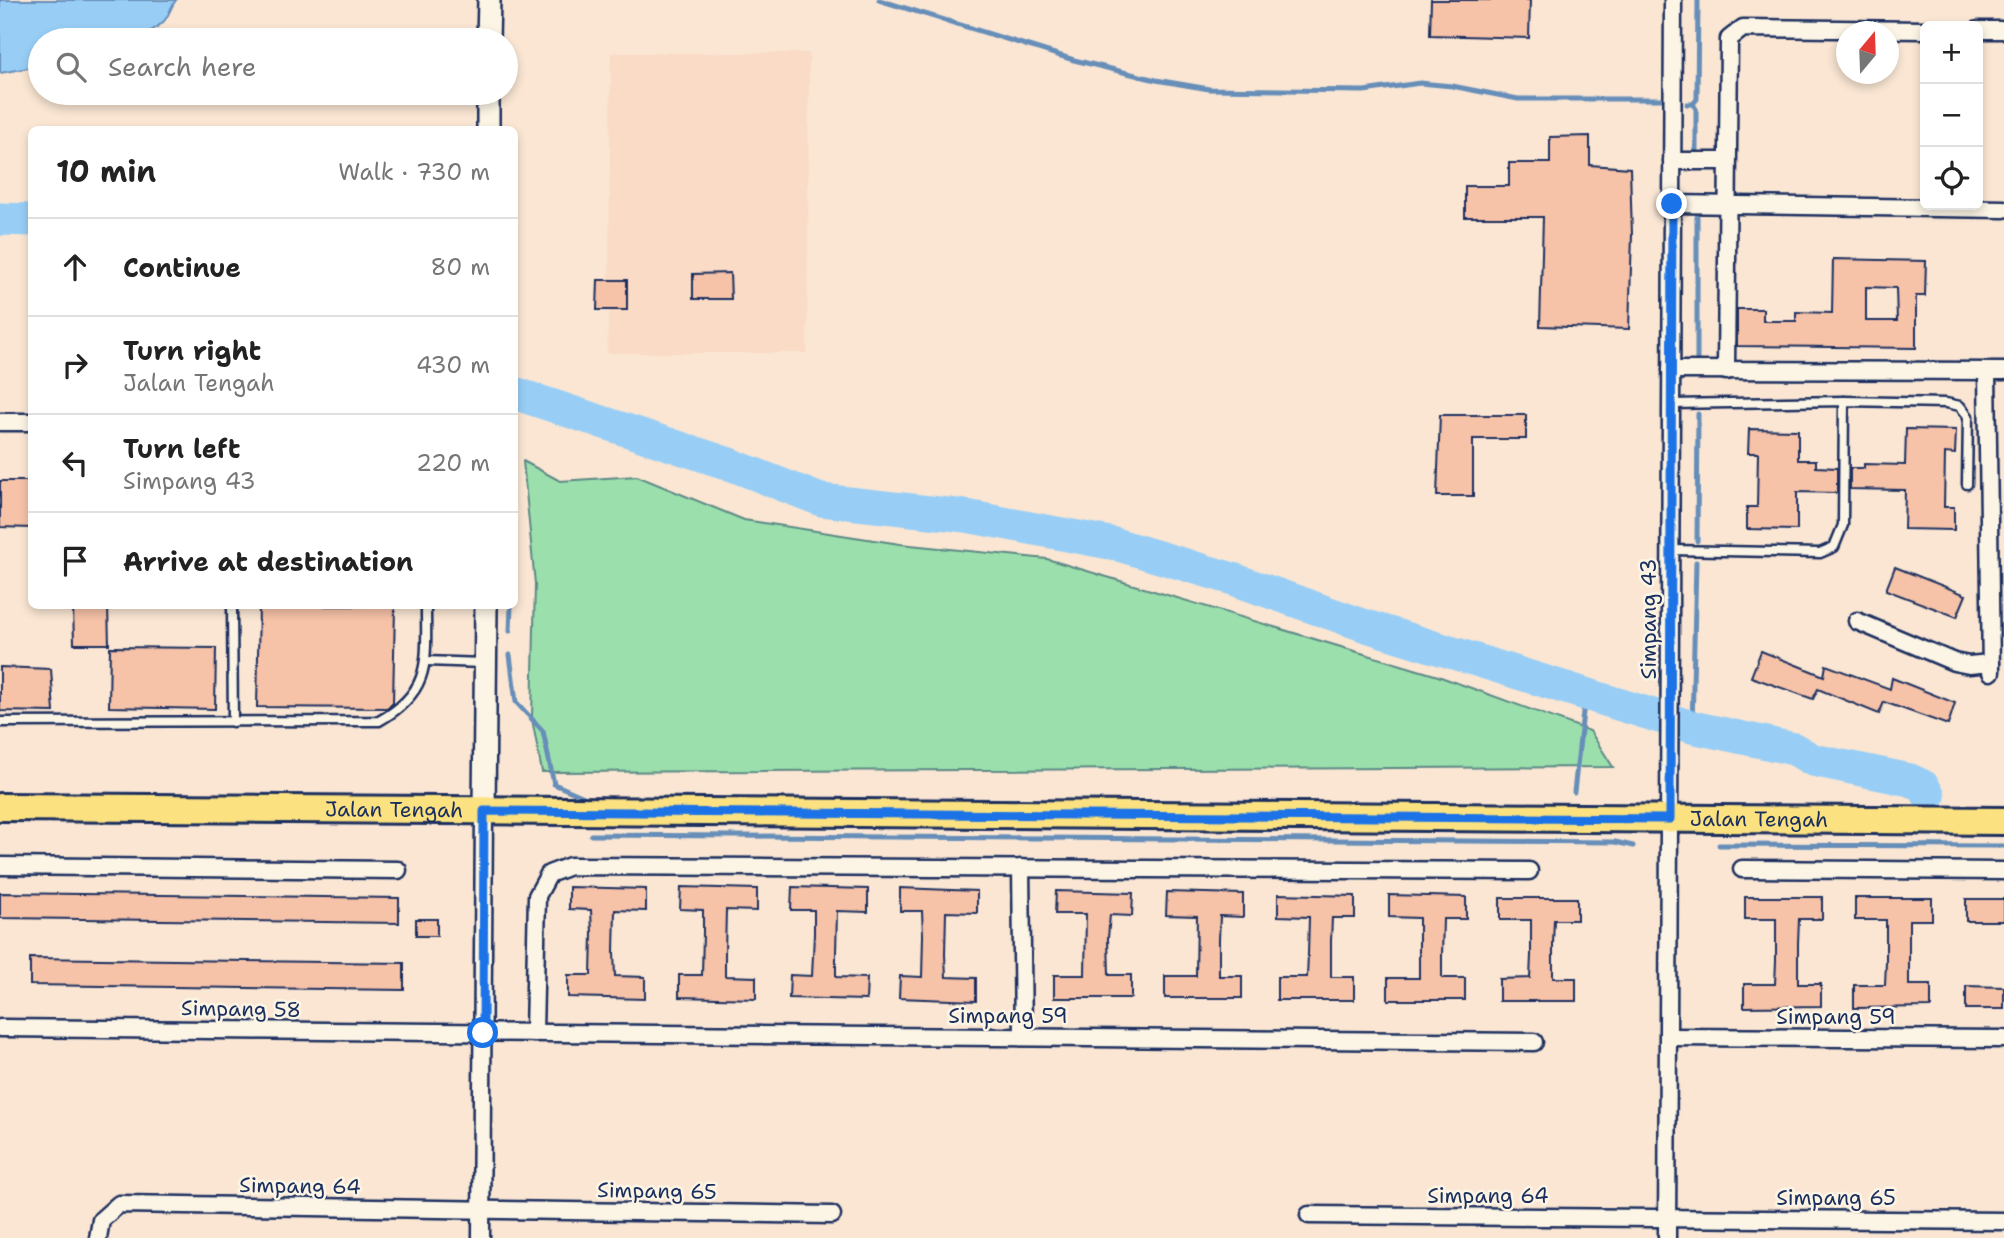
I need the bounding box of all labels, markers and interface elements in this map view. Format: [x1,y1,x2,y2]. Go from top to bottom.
north arrow [1836,21,1899,84]
map controls [1920,21,1983,210]
button: + [1920,21,1983,84]
search box [28,28,518,105]
icon: search [52,48,90,86]
text: Search here [108,49,257,84]
button: − [1920,84,1983,147]
button: locate [1920,147,1983,210]
text: 10 min [56,151,156,192]
text: Walk · 730 m [338,157,490,187]
route end [1656,188,1687,219]
icon: ahead [56,248,94,286]
text: Continue [123,250,241,285]
text: 80 m [431,252,490,282]
text: Turn right [123,333,261,368]
icon: right [56,346,94,384]
text: 430 m [416,350,490,380]
text: Jalan Tengah [123,368,275,398]
text: Turn left [123,431,240,466]
icon: left [56,444,94,482]
text: 220 m [416,448,490,478]
text: Simpang 43 [123,466,255,496]
icon: arrive [56,542,94,580]
text: Arrive at destination [123,544,413,579]
street label: Simpang 43 [1635,559,1663,679]
street label: Jalan Tengah [325,795,463,824]
street label: Jalan Tengah [1690,805,1828,834]
street label: Simpang 58 [181,994,301,1024]
street label: Simpang 59 [948,1002,1068,1030]
street label: Simpang 59 [1776,1003,1896,1031]
route start [467,1017,498,1048]
street label: Simpang 64 [239,1171,361,1201]
street label: Simpang 65 [597,1176,717,1206]
street label: Simpang 64 [1427,1182,1549,1210]
street label: Simpang 65 [1776,1184,1896,1212]

